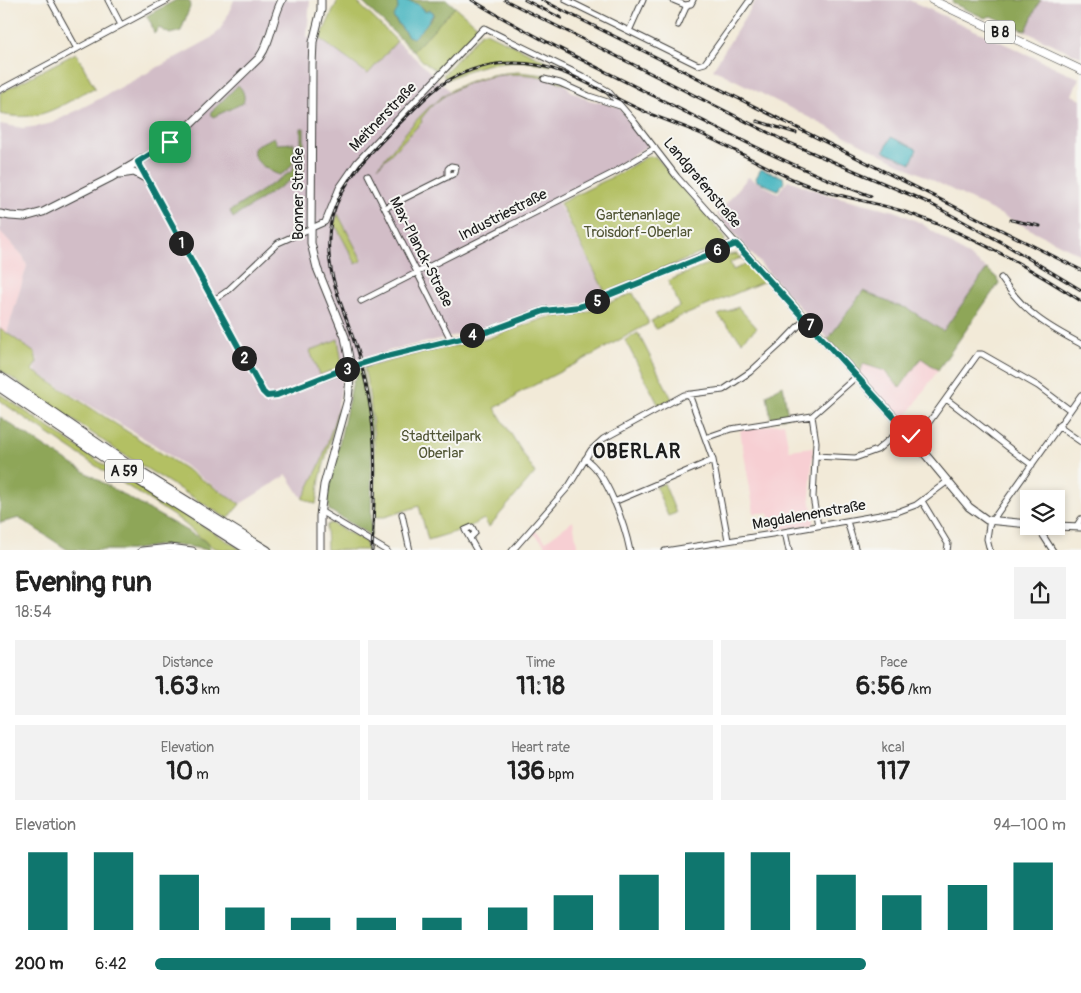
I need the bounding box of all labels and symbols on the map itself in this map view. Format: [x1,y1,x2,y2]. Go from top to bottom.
road number: B 8 [985,21,1015,44]
street label: Meitnerstraße [345,78,421,156]
pin [149,121,191,163]
street label: Landgrafenstraße [659,134,746,232]
street label: Bonner Straße [289,147,308,240]
street label: Industriestraße [456,184,551,245]
street label: Max-Planck-Straße [385,194,457,311]
park label: Gartenanlage Troisdorf-Oberlar [584,206,693,242]
pin: 1 [168,230,194,256]
pin: 6 [704,238,730,262]
pin: 5 [584,288,610,314]
pin: 7 [798,312,822,338]
pin: 4 [460,322,484,348]
pin: 2 [232,346,256,370]
pin: 3 [334,356,360,382]
pin [890,415,932,457]
park label: Stadtteilpark Oberlar [401,427,482,463]
district label: OBERLAR [593,439,681,464]
road number: A 59 [105,460,143,482]
street label: Magdalenenstraße [751,496,868,534]

